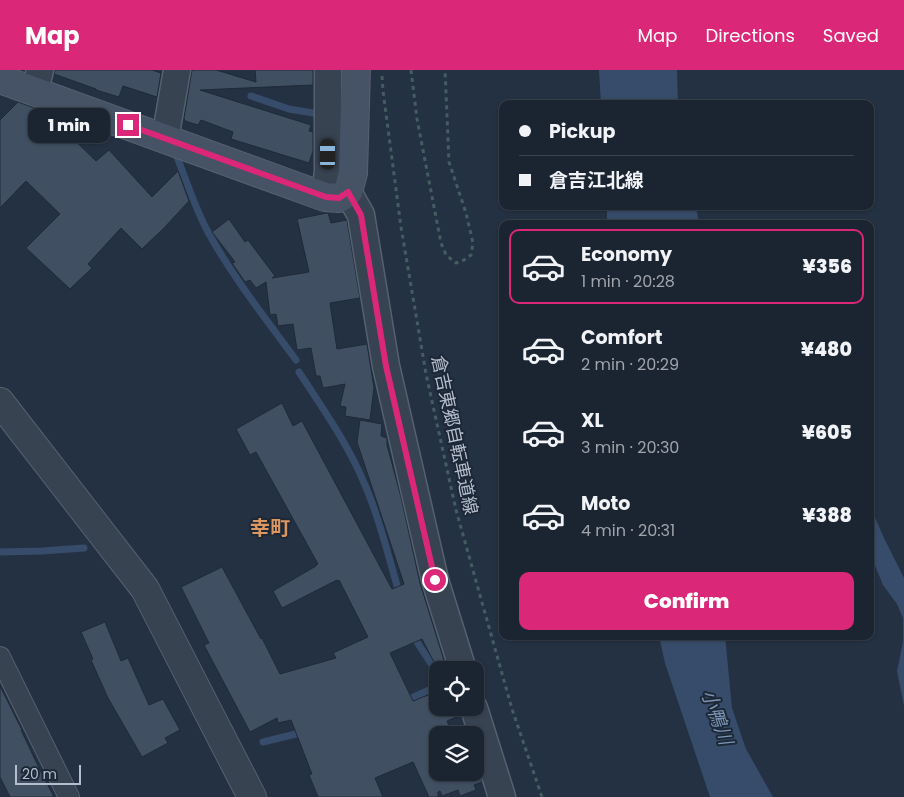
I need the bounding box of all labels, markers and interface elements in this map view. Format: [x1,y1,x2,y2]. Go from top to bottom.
text: Map [25,19,80,52]
text: Map [638,23,677,48]
text: Directions [705,23,795,48]
text: Saved [823,23,879,48]
callout: 1 min [28,108,110,142]
text: 1 min [48,114,90,137]
route end [117,114,139,136]
text: Pickup [549,118,615,145]
car [320,139,335,169]
text: 倉吉江北線 [549,167,644,194]
text: Economy [581,241,672,268]
icon: car [521,244,566,289]
text: ¥356 [803,253,852,280]
text: 1 min · 20:28 [581,270,675,293]
text: Comfort [581,324,663,351]
icon: car [521,327,566,372]
text: ¥480 [801,336,852,363]
street label: 倉吉東郷自転車道線 [426,353,484,517]
text: 2 min · 20:29 [581,353,679,376]
text: XL [581,407,604,434]
icon: car [521,410,566,455]
text: ¥605 [802,419,852,446]
text: 3 min · 20:30 [581,436,679,459]
text: Moto [581,490,630,517]
icon: car [521,493,566,538]
text: ¥388 [802,502,852,529]
district label: 幸町 [250,514,290,542]
text: 4 min · 20:31 [581,519,675,542]
route start [424,569,446,591]
button: Confirm [519,572,854,630]
map controls [429,661,484,781]
button: locate [429,661,484,716]
water label: 小鴨川 [695,686,740,750]
button: layers [429,726,484,781]
scale bar [15,762,81,785]
text: 20 m [22,764,57,784]

